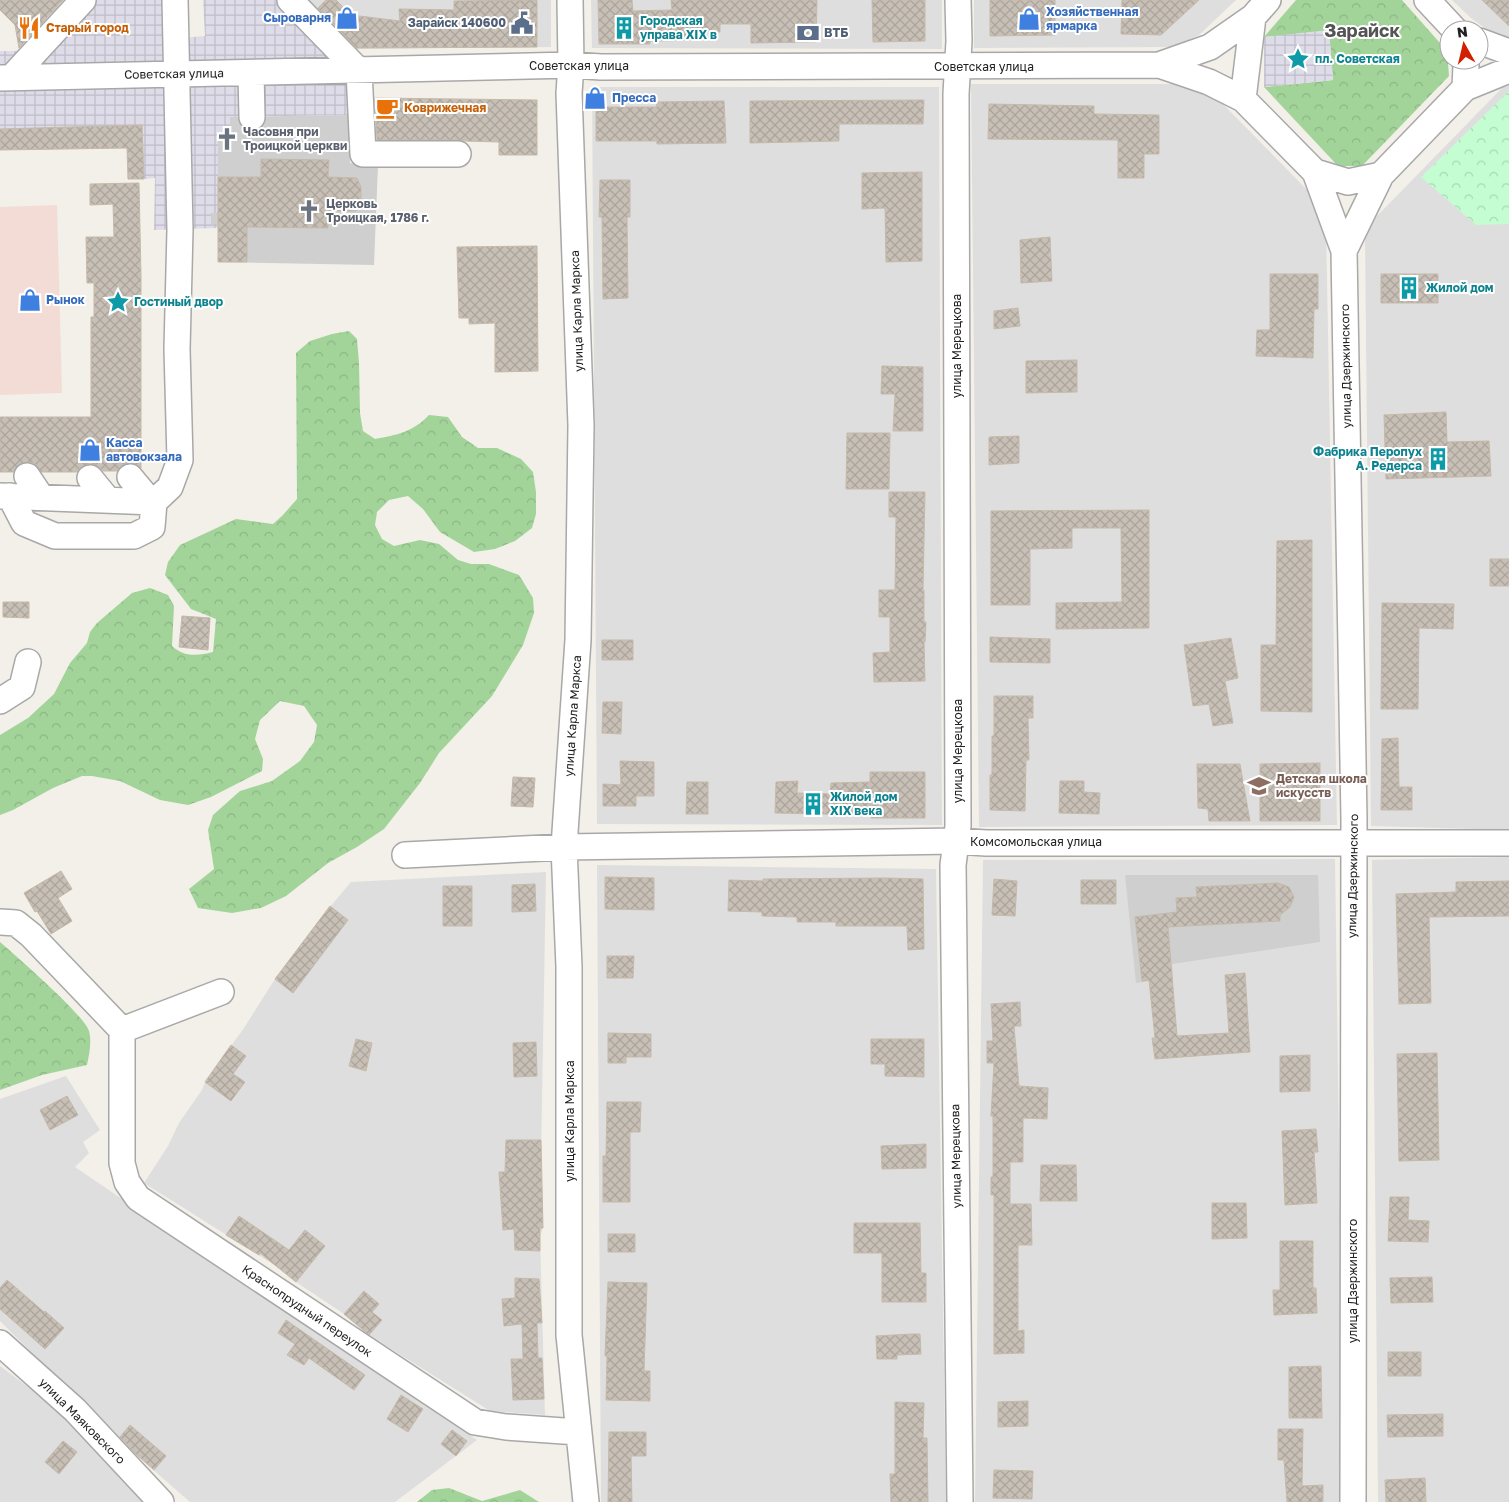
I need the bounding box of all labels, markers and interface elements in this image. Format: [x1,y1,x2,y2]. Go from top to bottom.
place label: Хозяйственная ярмарка [1046,4,1138,33]
shop icon: Сыроварня [334,5,360,31]
shop icon: Хозяйственная ярмарка [1016,6,1042,32]
place label: Сыроварня [263,10,331,25]
public building icon: Зарайск 140600 [509,10,535,36]
place label: Городская управа XIX в [640,13,717,42]
restaurant icon: Старый город [16,15,42,41]
place label: Зарайск 140600 [408,15,506,30]
building icon: Городская управа XIX в [611,15,637,41]
district label: Зарайск [1324,19,1400,41]
place label: Старый город [46,20,129,35]
bank icon: ВТБ [795,20,821,46]
north arrow [1439,20,1489,70]
text: N [1456,22,1469,41]
place label: ВТБ [824,25,848,40]
place icon: пл. Советская [1285,46,1311,72]
place label: пл. Советская [1315,51,1400,66]
street label: Советская улица [529,58,629,73]
street label: Советская улица [934,59,1034,74]
street label: Советская улица [124,65,224,82]
shop icon: Пресса [582,85,608,111]
place label: Пресса [612,90,656,105]
cafe icon: Коврижечная [374,95,400,121]
place label: Коврижечная [404,100,486,115]
place label: Часовня при Троицкой церкви [243,124,347,153]
church icon: Часовня при Троицкой церкви [214,126,240,152]
place label: Церковь Троицкая, 1786 г. [326,196,430,225]
church icon: Церковь Троицкая, 1786 г. [296,198,322,224]
street label: улица Карла Маркса [567,250,586,372]
building icon: Жилой дом [1396,275,1422,301]
place label: Жилой дом [1426,280,1494,295]
shop icon: Рынок [17,287,43,313]
place icon: Гостиный двор [105,289,131,315]
place label: Рынок [46,292,85,307]
place label: Гостиный двор [134,294,224,309]
street label: улица Мерецкова [949,294,964,398]
street label: улица Дзержинского [1337,304,1354,428]
place label: Касса автовокзала [106,435,182,464]
shop icon: Касса автовокзала [77,437,103,463]
place label: Фабрика Перопух А. Редерса [1313,444,1422,473]
building icon: Фабрика Перопух А. Редерса [1425,446,1451,472]
street label: улица Карла Маркса [561,655,584,777]
street label: улица Мерецкова [950,699,965,803]
place label: Детская школа искусств [1276,771,1367,800]
school or university icon: Детская школа искусств [1246,773,1272,799]
place label: Жилой дом XIX века [830,789,898,818]
building icon: Жилой дом XIX века [800,791,826,817]
street label: улица Дзержинского [1344,814,1361,938]
street label: Комсомольская улица [970,834,1102,849]
street label: улица Карла Маркса [562,1060,577,1182]
street label: улица Мерецкова [947,1104,964,1208]
street label: улица Дзержинского [1345,1219,1360,1343]
street label: Краснопрудный переулок [239,1261,375,1360]
street label: улица Маяковского [36,1374,129,1467]

